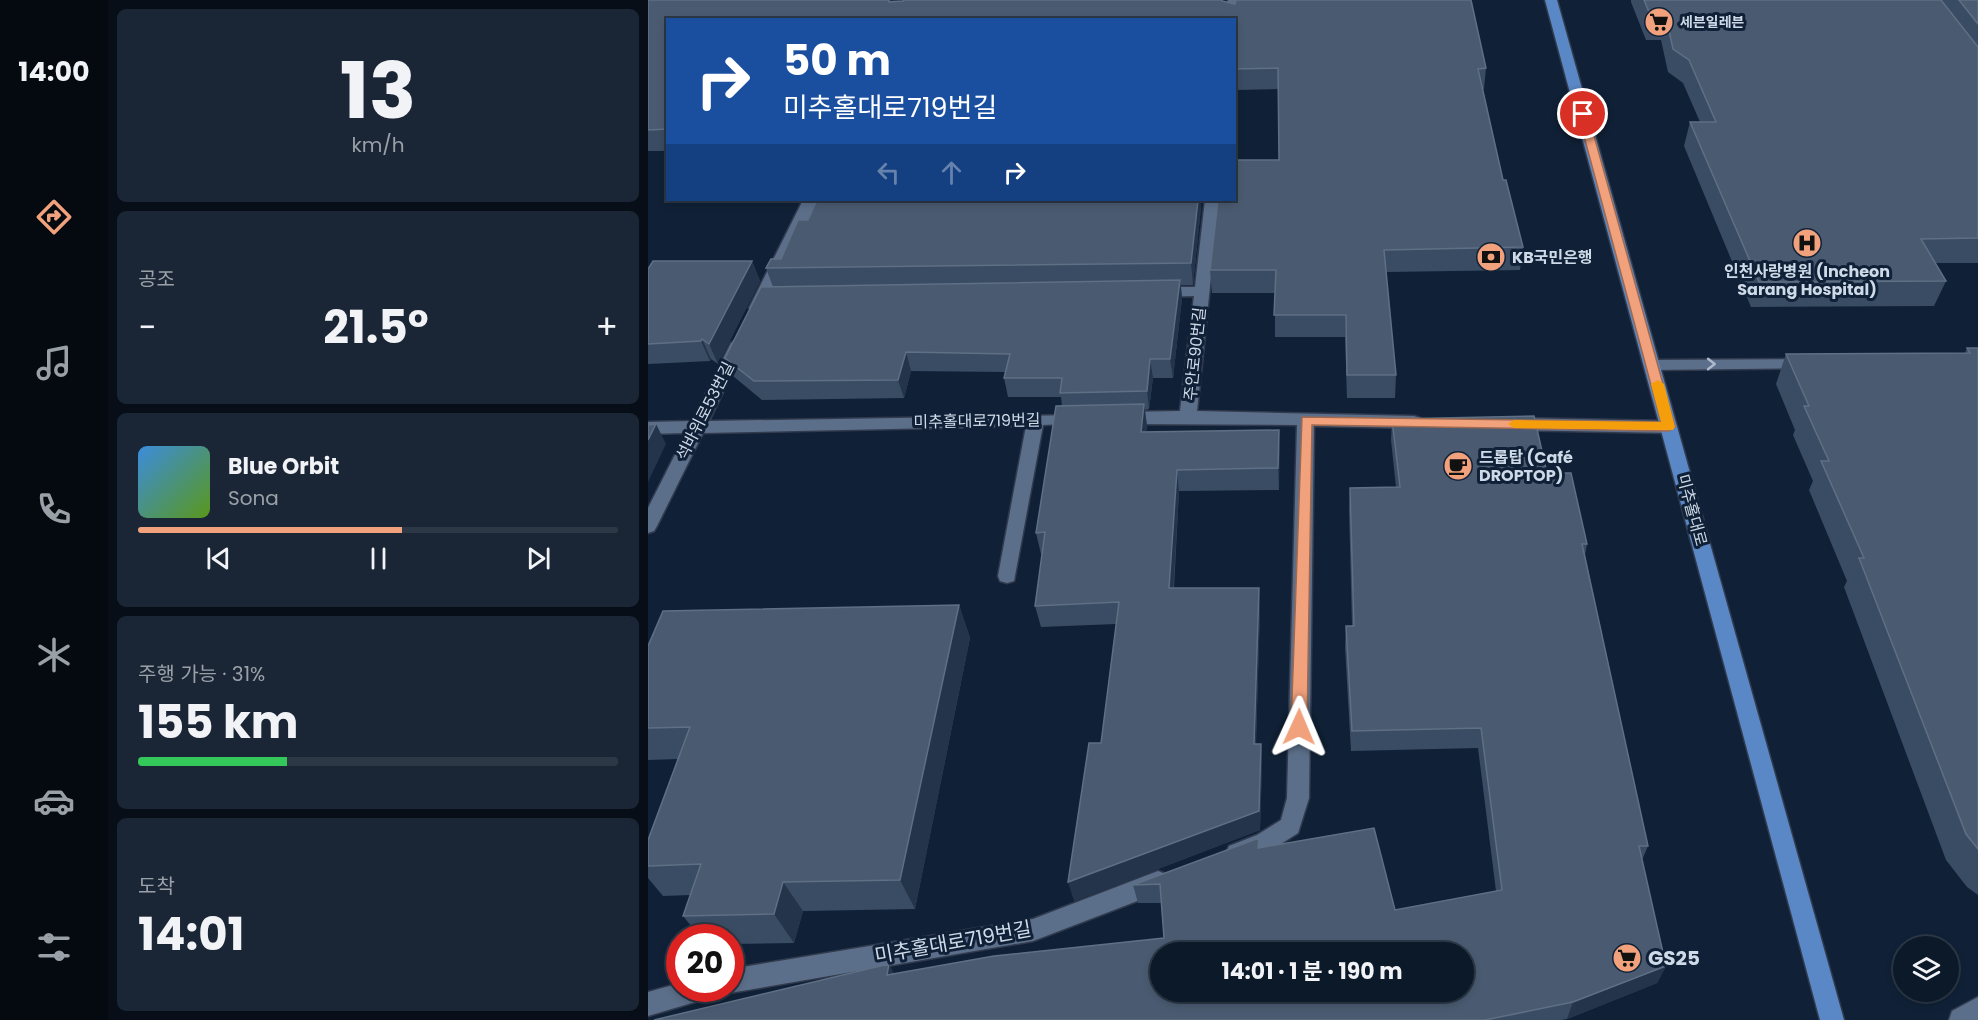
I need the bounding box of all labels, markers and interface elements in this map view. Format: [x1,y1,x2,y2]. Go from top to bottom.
supermarket icon: 세븐일레븐 [1643,6,1675,38]
place label: 세븐일레븐 [1680,12,1745,32]
text: 50 m [783,31,891,90]
text: 13 [340,36,416,145]
icon: right [684,42,762,120]
text: 14:00 [18,53,90,90]
pin [1557,88,1608,139]
text: 미추홀대로719번길 [783,89,997,126]
icon: arrive [1566,97,1599,130]
text: km/h [351,131,405,159]
icon: left [872,156,905,189]
icon: ahead [935,156,968,189]
icon: right [998,156,1031,189]
icon: directions [33,196,75,238]
hospital icon: 인천사랑병원 (Incheon Sarang Hospital) [1791,227,1823,259]
bank icon: KB국민은행 [1475,241,1507,273]
place label: KB국민은행 [1512,246,1593,269]
place label: 인천사랑병원 (Incheon Sarang Hospital) [1724,260,1890,301]
text: 공조 [138,265,175,293]
text: 21.5° [323,296,429,359]
text: − [138,304,156,351]
text: + [595,304,618,351]
street label: 주안로90번길 [1179,306,1211,402]
icon: music [33,342,75,384]
street label: 석바위로53번길 [670,358,740,464]
one-way arrow [1706,358,1715,370]
street label: 미추홀대로719번길 [913,408,1041,434]
place label: 드롭탑 (Café DROPTOP) [1479,446,1573,487]
cafe icon: 드롭탑 (Café DROPTOP) [1442,450,1474,482]
text: Blue Orbit [228,451,339,482]
street label: 미추홀대로 [1671,471,1713,549]
text: Sona [228,484,279,512]
icon: phone [33,488,75,530]
icon: previous [202,542,235,575]
icon: pause [362,542,395,575]
icon: next [522,542,555,575]
icon: climate [33,634,75,676]
text: 주행 가능 · 31% [138,660,265,688]
text: 155 km [138,691,298,754]
position arrow [1267,695,1331,759]
icon: car [33,780,75,822]
text: 도착 [138,872,175,900]
text: 14:01 [138,903,244,966]
street label: 미추홀대로719번길 [872,914,1034,970]
speed limit sign: 20 [666,924,744,1002]
icon: filters [33,926,75,968]
map controls [1893,936,1959,1002]
button: layers [1893,936,1959,1002]
supermarket icon: GS25 [1611,942,1643,974]
place label: GS25 [1648,944,1700,972]
text: 14:01 · 1 분 · 190 m [1221,956,1403,987]

